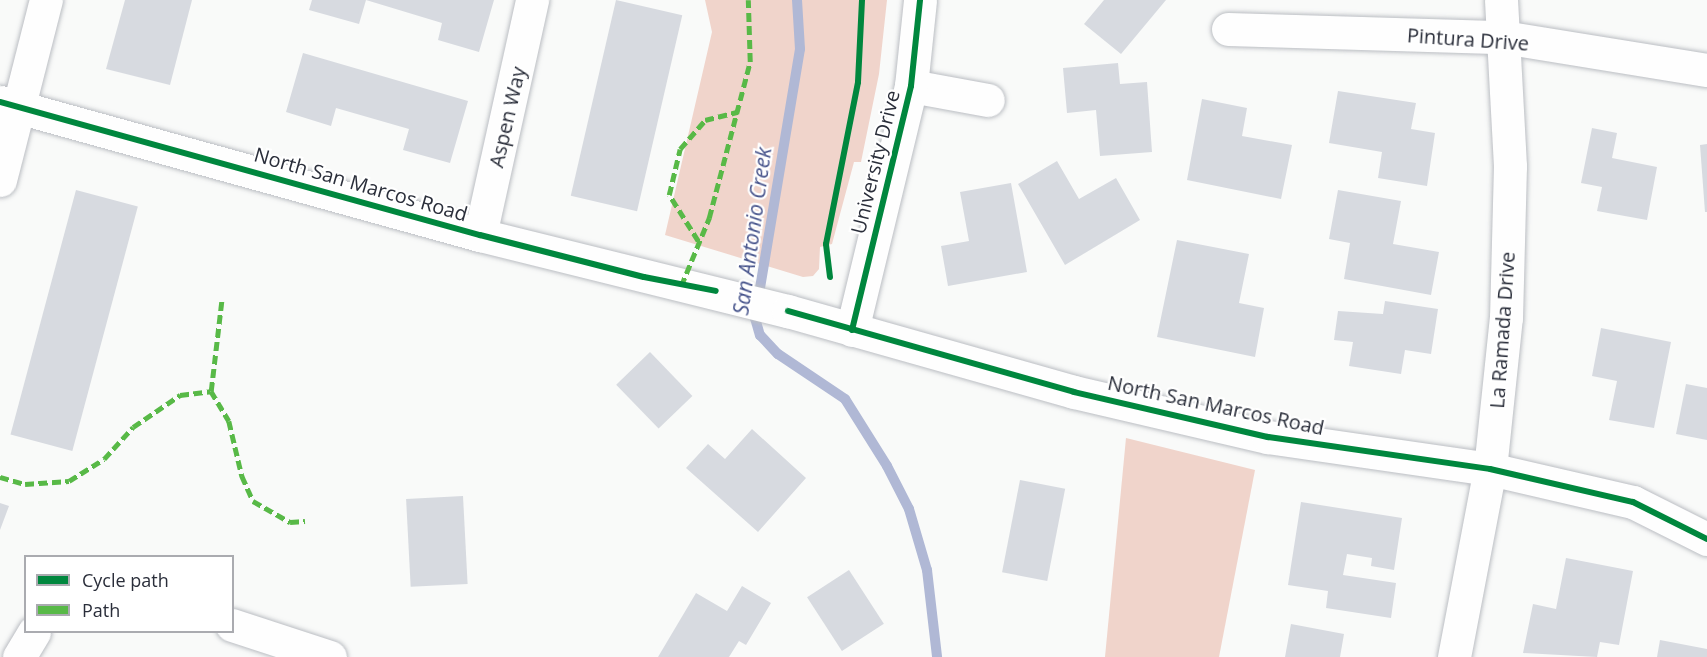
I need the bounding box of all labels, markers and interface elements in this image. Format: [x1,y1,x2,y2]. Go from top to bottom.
street label: Pintura Drive [1406,23,1530,55]
street label: Aspen Way [484,64,530,170]
street label: University Drive [846,88,904,236]
street label: North San Marcos Road [252,142,470,226]
water label: San Antonio Creek [728,146,776,316]
street label: La Ramada Drive [1485,251,1519,409]
street label: North San Marcos Road [1106,370,1326,440]
legend [24,555,234,633]
text: Cycle path [82,568,169,592]
text: Path [82,598,120,622]

